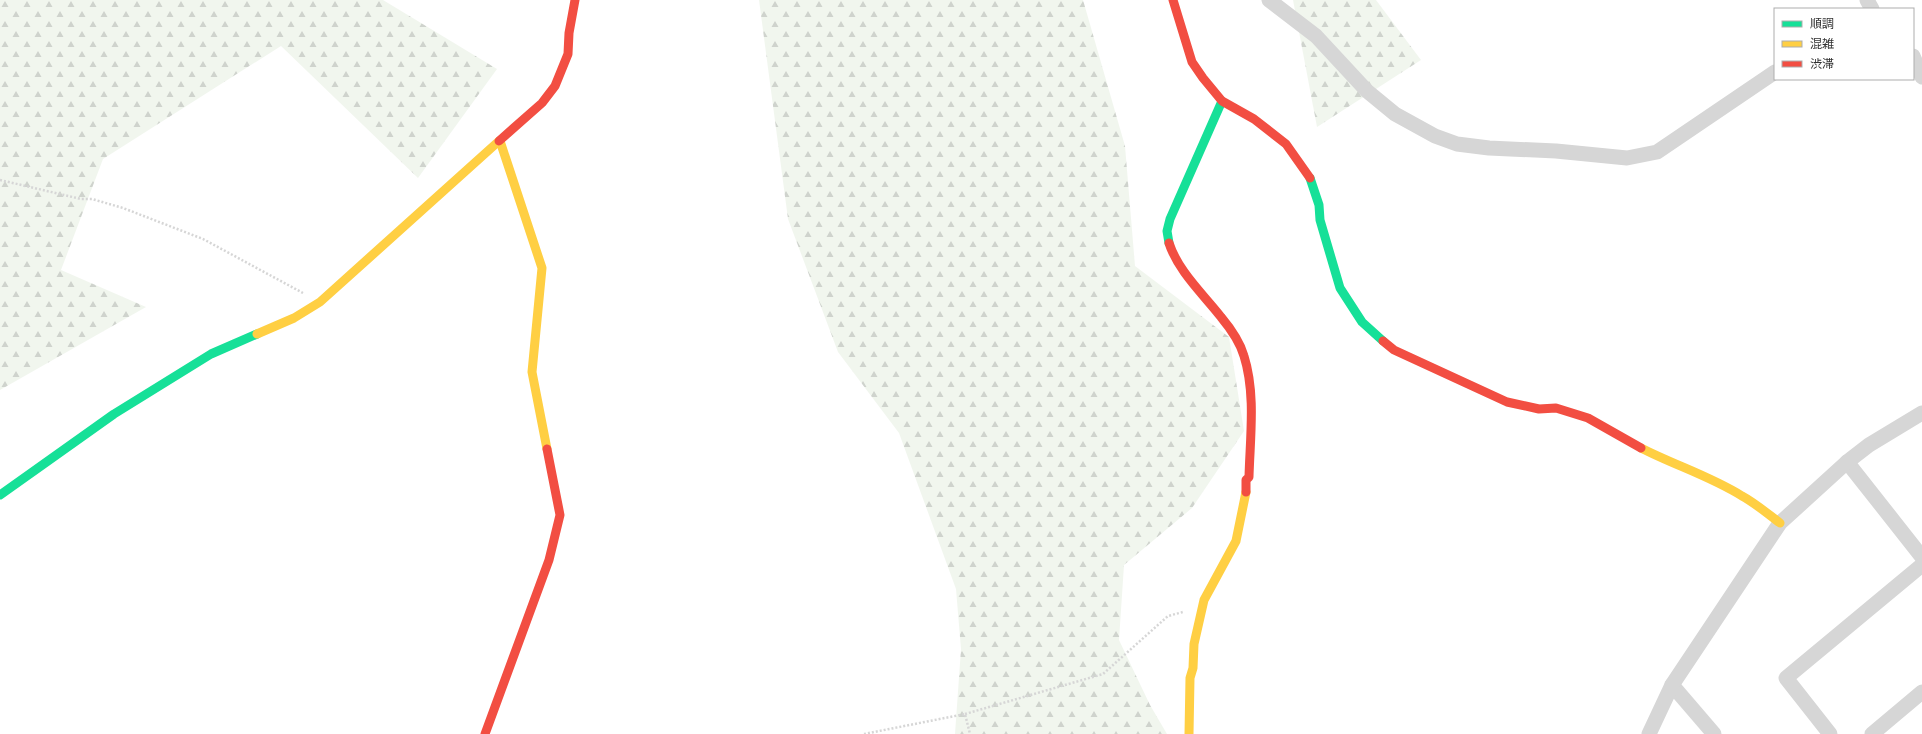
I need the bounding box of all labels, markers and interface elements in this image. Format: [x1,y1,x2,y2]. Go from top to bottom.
legend [1774,8,1914,80]
text: 順調 [1810,17,1834,31]
text: 混雑 [1810,37,1834,51]
text: 渋滞 [1810,57,1834,71]

